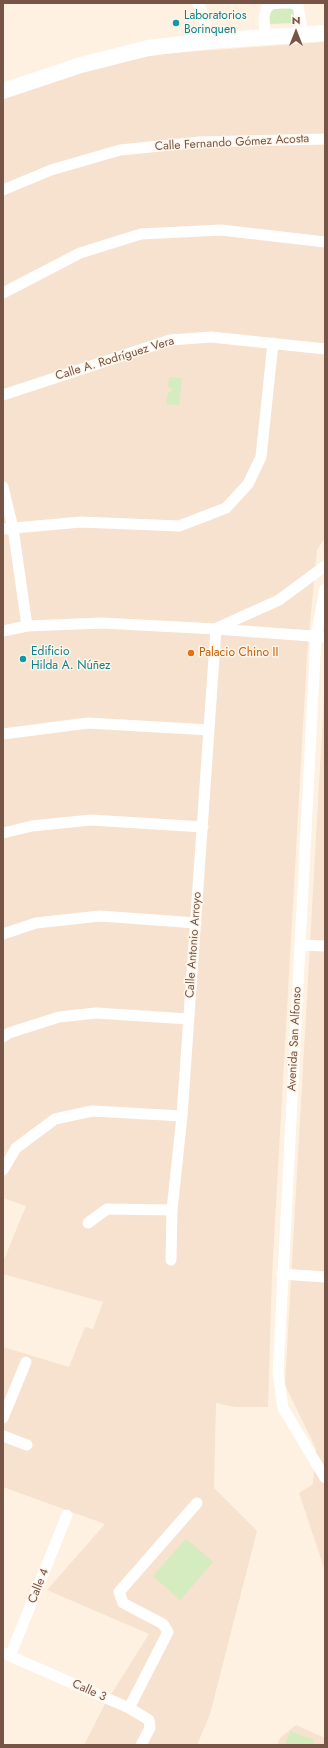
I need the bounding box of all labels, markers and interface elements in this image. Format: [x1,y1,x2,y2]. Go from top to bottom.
place label: Laboratorios Borinquen [184,9,247,37]
north arrow [276,12,316,52]
text: N [292,12,300,28]
marker: Laboratorios Borinquen [171,18,181,28]
street label: Calle Fernando Gómez Acosta [154,132,310,154]
street label: Calle A. Rodríguez Vera [54,334,176,384]
place label: Edificio Hilda A. Núñez [31,645,111,673]
place label: Palacio Chino II [199,646,278,660]
marker: Palacio Chino II [186,648,196,658]
marker: Edificio Hilda A. Núñez [18,654,28,664]
street label: Calle Antonio Arroyo [183,891,205,999]
street label: Avenida San Alfonso [285,986,305,1092]
street label: Calle 4 [26,1566,52,1606]
street label: Calle 3 [70,1677,108,1705]

